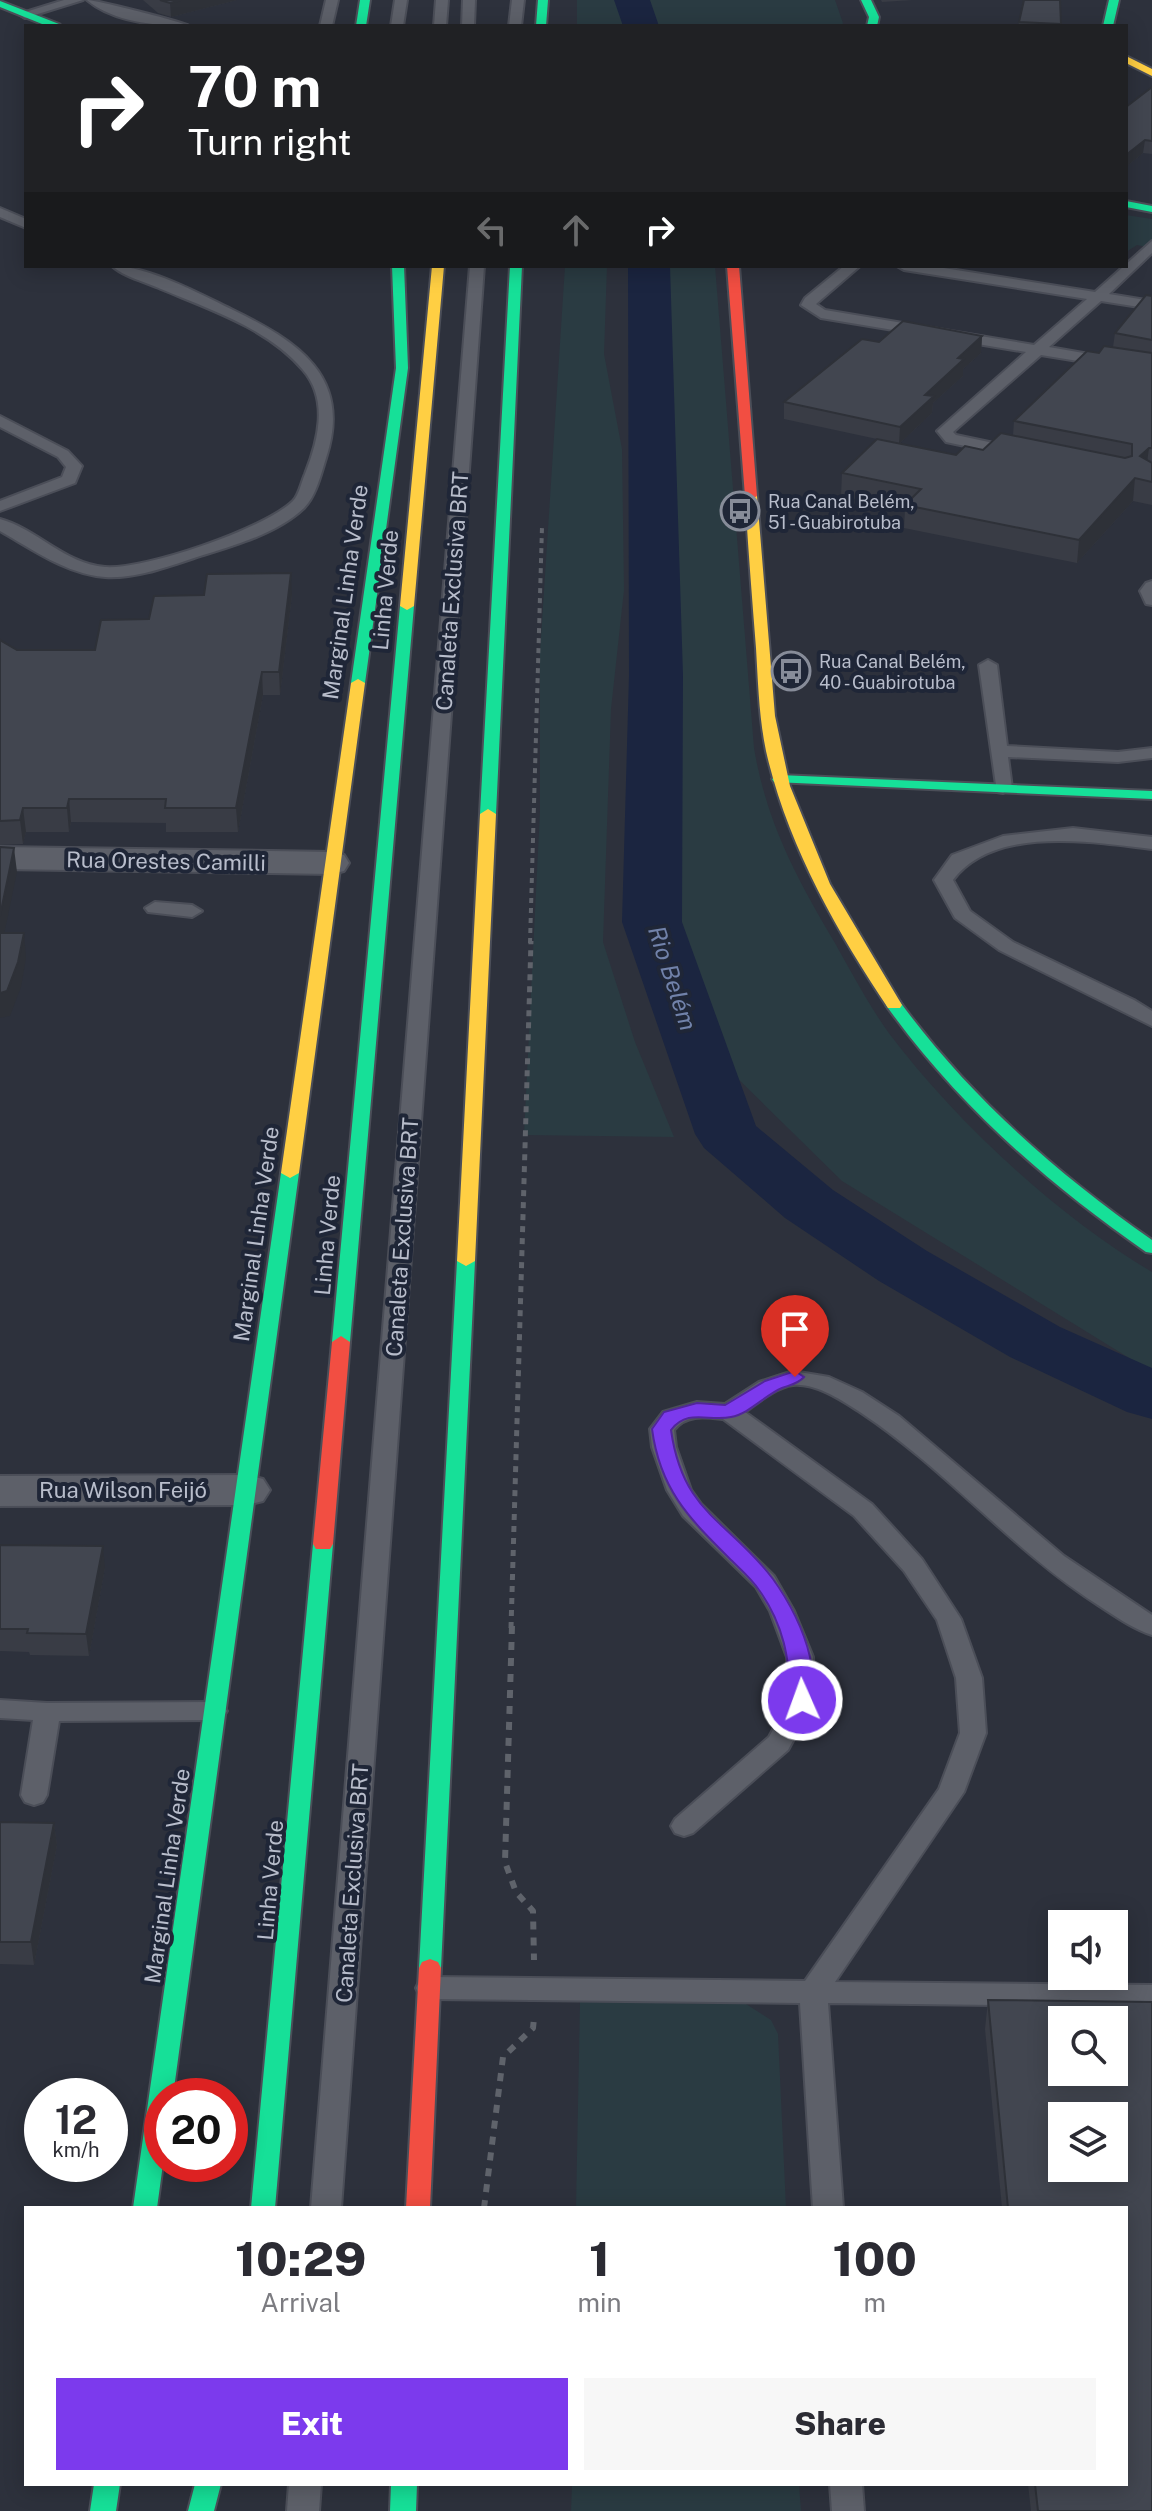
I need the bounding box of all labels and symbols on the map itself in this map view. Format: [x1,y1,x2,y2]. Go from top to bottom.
street label: Canaleta Exclusiva BRT [431,470,473,712]
street label: Marginal Linha Verde [317,483,373,701]
bus stop icon: Rua Canal Belém, 51 - Guabirotuba [719,490,761,532]
place label: Rua Canal Belém, 51 - Guabirotuba [768,491,915,533]
street label: Linha Verde [367,529,403,651]
bus stop icon: Rua Canal Belém, 40 - Guabirotuba [770,650,812,692]
place label: Rua Canal Belém, 40 - Guabirotuba [819,651,966,693]
street label: Rua Orestes Camilli [66,846,266,876]
water label: Rio Belém [643,922,703,1034]
street label: Canaleta Exclusiva BRT [381,1116,423,1358]
street label: Marginal Linha Verde [228,1125,284,1343]
street label: Linha Verde [309,1174,345,1296]
pin [761,1295,829,1377]
street label: Rua Wilson Feijó [39,1477,207,1503]
position arrow [760,1658,844,1742]
street label: Canaleta Exclusiva BRT [331,1762,373,2004]
street label: Marginal Linha Verde [139,1767,195,1985]
street label: Linha Verde [252,1819,288,1941]
speed limit sign: 20 [144,2078,248,2182]

